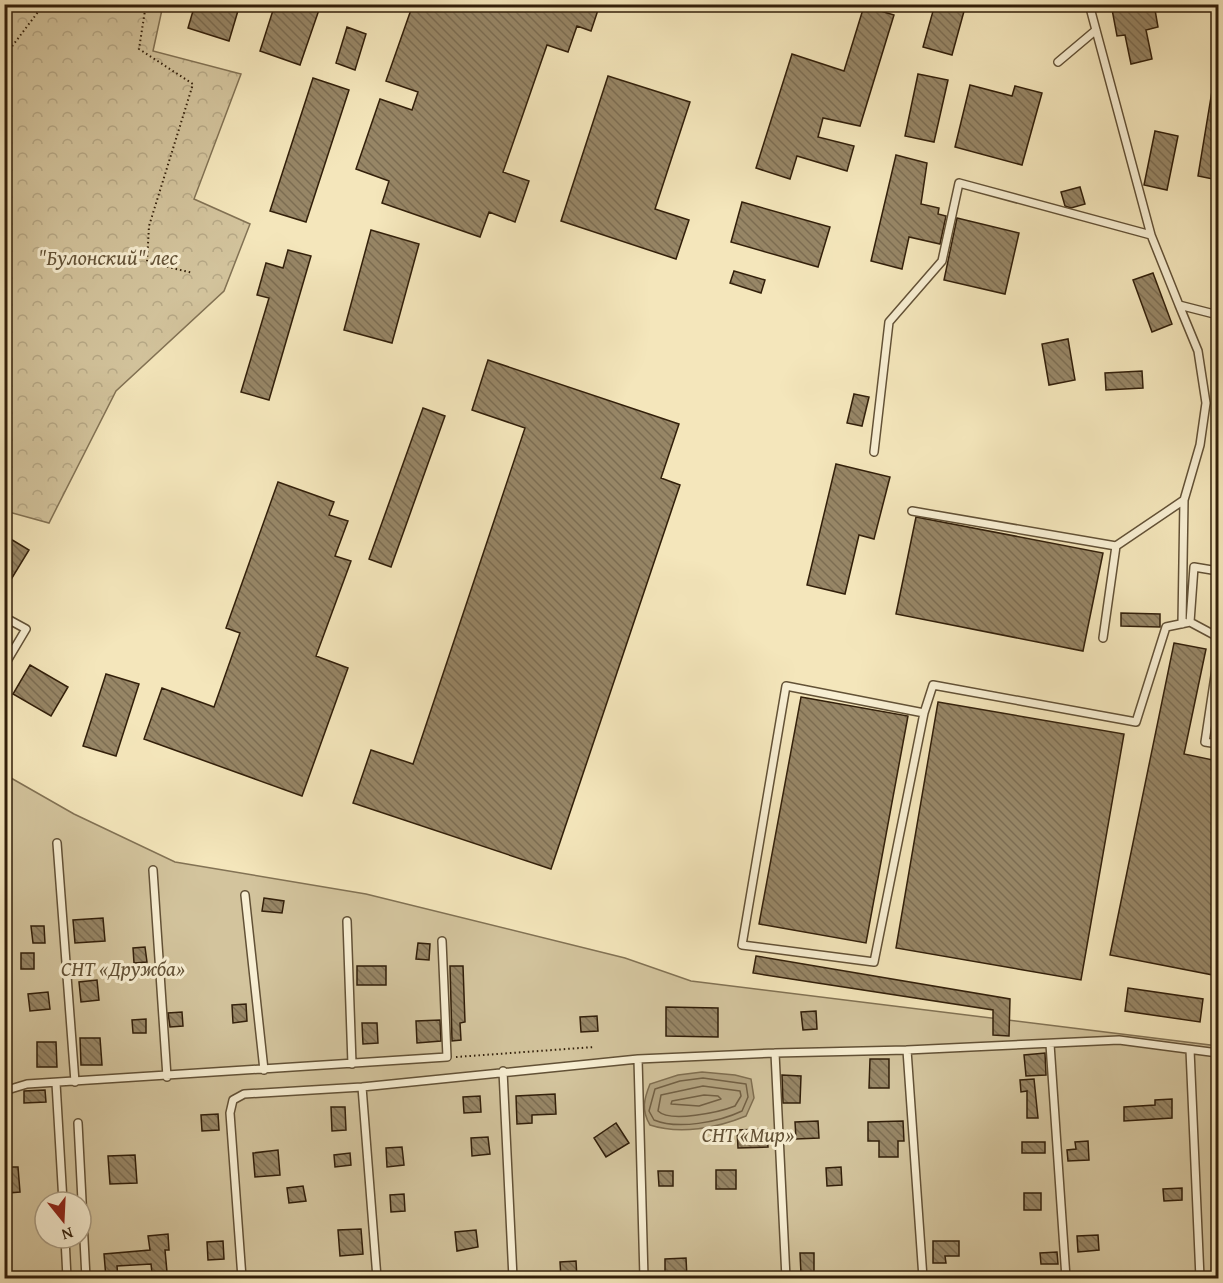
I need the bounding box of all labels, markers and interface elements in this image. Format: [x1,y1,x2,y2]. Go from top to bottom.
park label: "Булонский" лес [38,242,179,273]
park label: СНТ «Дружба» [61,953,185,984]
park label: СНТ «Мир» [702,1119,794,1150]
north arrow [33,1190,93,1250]
text: N [59,1221,76,1247]

